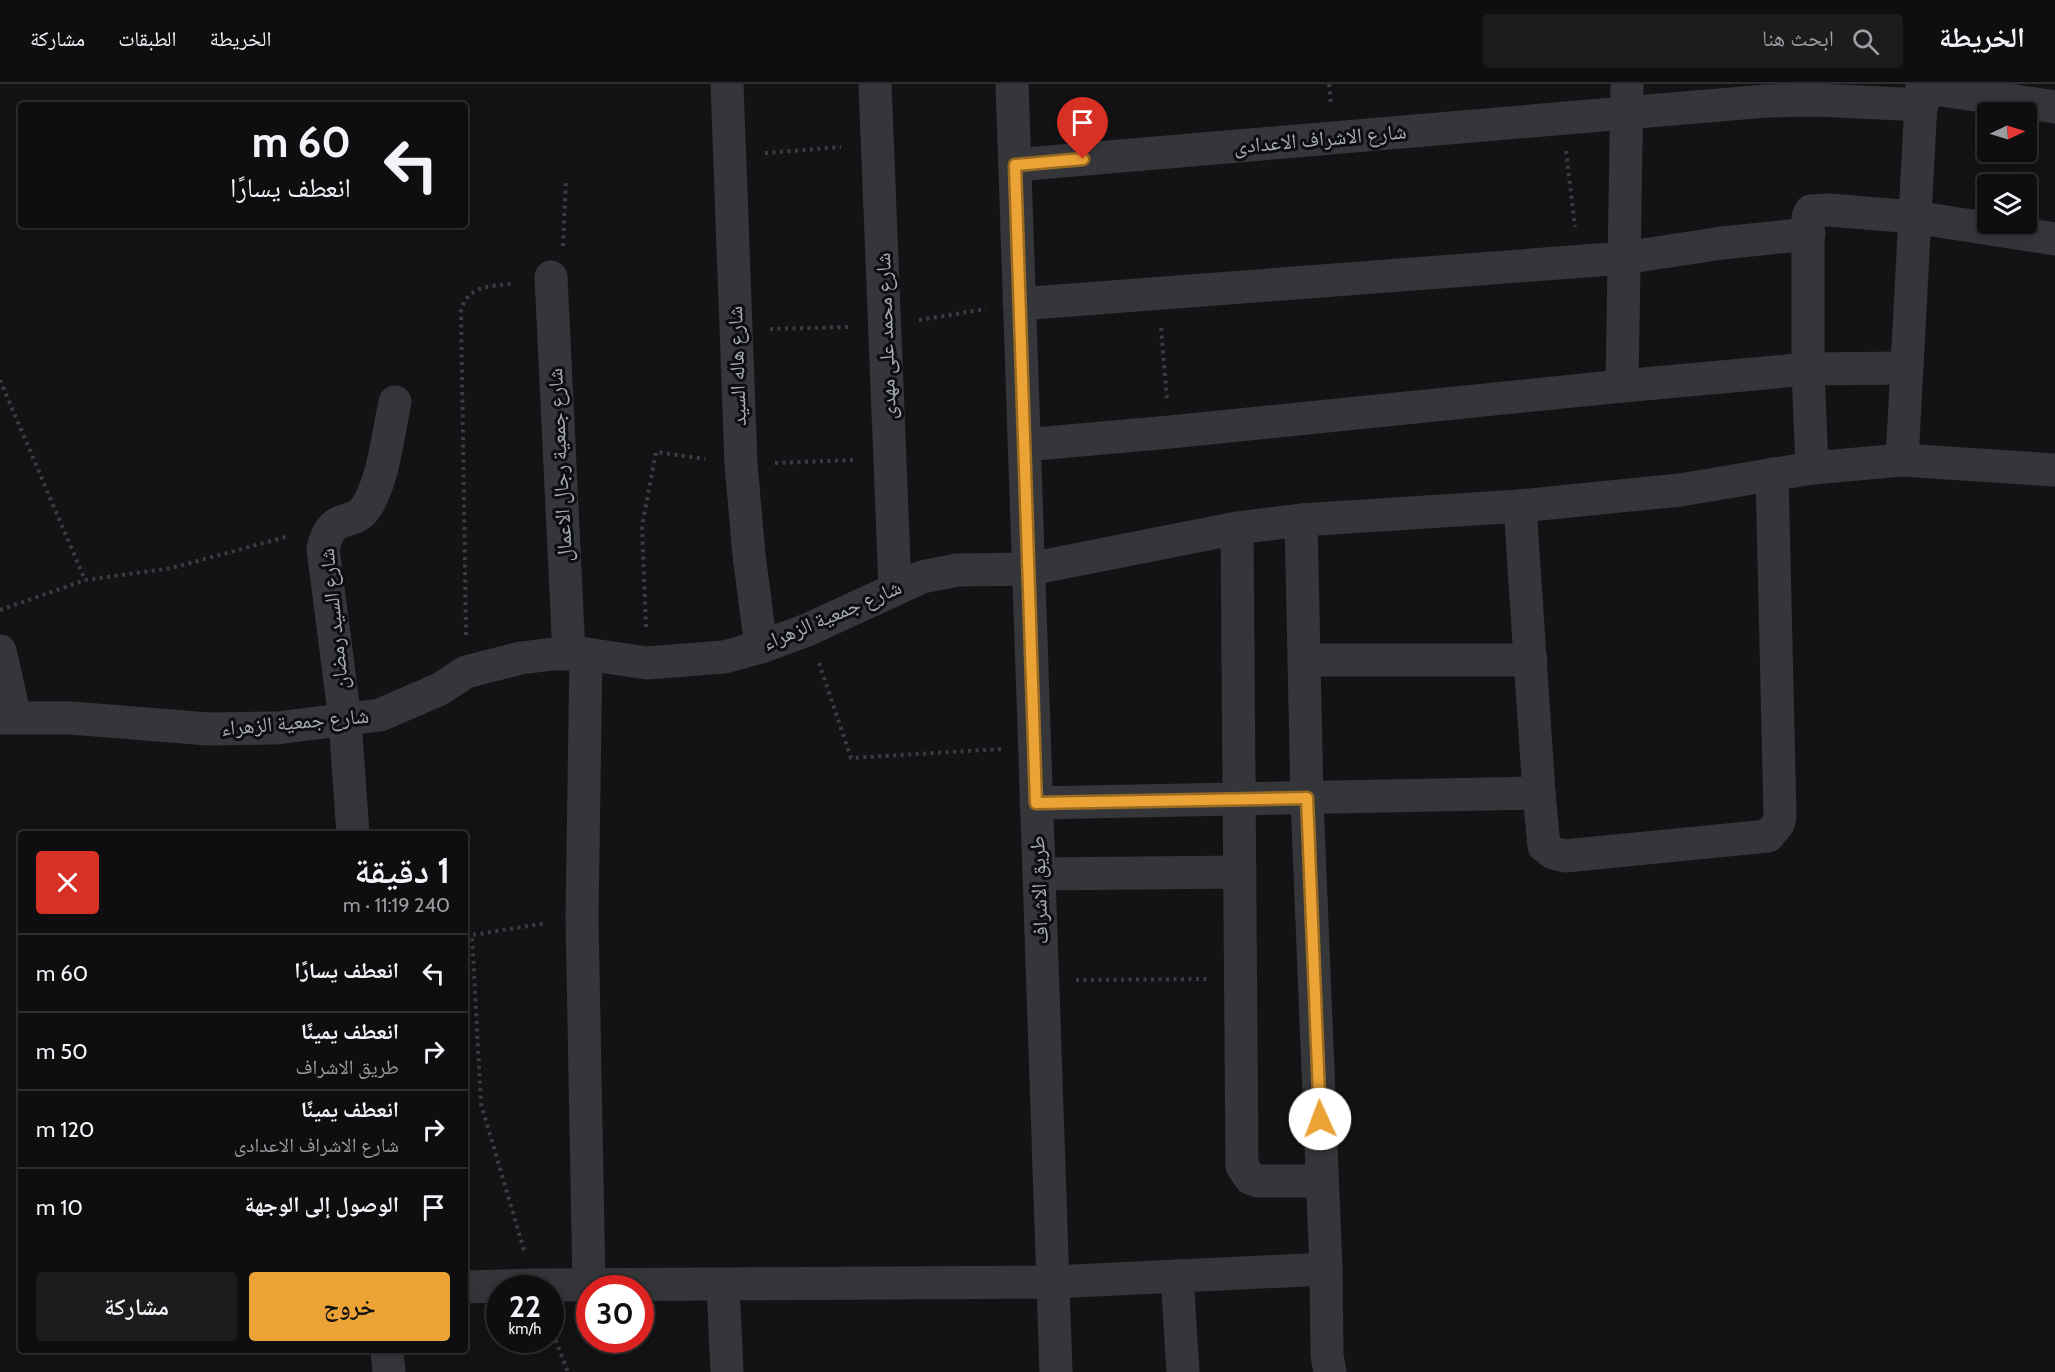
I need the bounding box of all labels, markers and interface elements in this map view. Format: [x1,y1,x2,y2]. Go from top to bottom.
search box [1483,14,1903,68]
text: الخريطة [1939,20,2025,54]
text: ابحث هنا [1762,25,1834,52]
icon: search [1849,25,1882,58]
text: مشاركة [30,26,85,51]
text: الطبقات [118,26,177,51]
text: الخريطة [210,26,271,51]
pin [1057,97,1108,159]
north arrow [1977,102,2037,162]
map controls [1977,102,2037,234]
icon: arrive [1066,106,1099,139]
text: 60 m [252,116,351,168]
street label: شارع الاشراف الاعدادى [1232,118,1408,160]
icon: left [372,126,450,204]
text: انعطف يسارًا [230,171,351,204]
button: layers [1977,174,2037,234]
street label: شارع محمد على مهدى [870,252,902,420]
street label: شارع هاله السيد [722,305,752,427]
street label: شارع جمعية رجال الاعمال [542,367,578,563]
street label: شارع السيد رمضان [314,547,354,691]
street label: شارع جمعية الزهراء [759,574,905,656]
street label: شارع جمعية الزهراء [220,703,370,741]
street label: طريق الاشراف [1024,835,1054,945]
text: 1 دقيقة [354,848,450,892]
button: close [36,851,99,914]
text: 240 m · 11:19 [343,893,450,917]
text: انعطف يسارًا [294,957,399,984]
icon: left [417,957,450,990]
text: 60 m [36,960,88,987]
text: انعطف يمينًا [301,1018,399,1045]
icon: right [417,1035,450,1068]
text: 50 m [36,1038,88,1065]
text: طريق الاشراف [295,1055,399,1079]
position arrow [1288,1087,1352,1151]
text: انعطف يمينًا [301,1096,399,1123]
icon: right [417,1113,450,1146]
text: 120 m [36,1116,94,1143]
text: شارع الاشراف الاعدادى [234,1133,399,1157]
text: الوصول إلى الوجهة [244,1191,399,1218]
icon: arrive [417,1191,450,1224]
text: 10 m [36,1194,83,1221]
button: مشاركة [36,1272,237,1341]
button: خروج [249,1272,450,1341]
speed limit sign: 30 [576,1275,654,1353]
text: 22 [509,1288,541,1325]
text: km/h [509,1320,541,1338]

